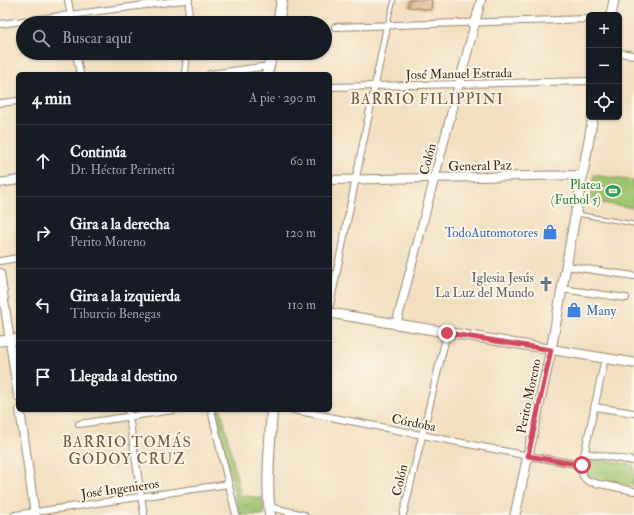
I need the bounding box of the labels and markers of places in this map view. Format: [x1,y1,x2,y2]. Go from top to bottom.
place label: Platea (Futbol 5) [551,177,602,208]
sports icon: Platea (Futbol 5) [604,182,622,200]
shop icon: TodoAutomotores [541,223,559,241]
place label: TodoAutomotores [444,225,539,241]
place label: Iglesia Jesús La Luz del Mundo [435,270,535,301]
church icon: Iglesia Jesús La Luz del Mundo [537,275,555,293]
shop icon: Many [565,301,583,319]
place label: Many [586,303,616,320]

